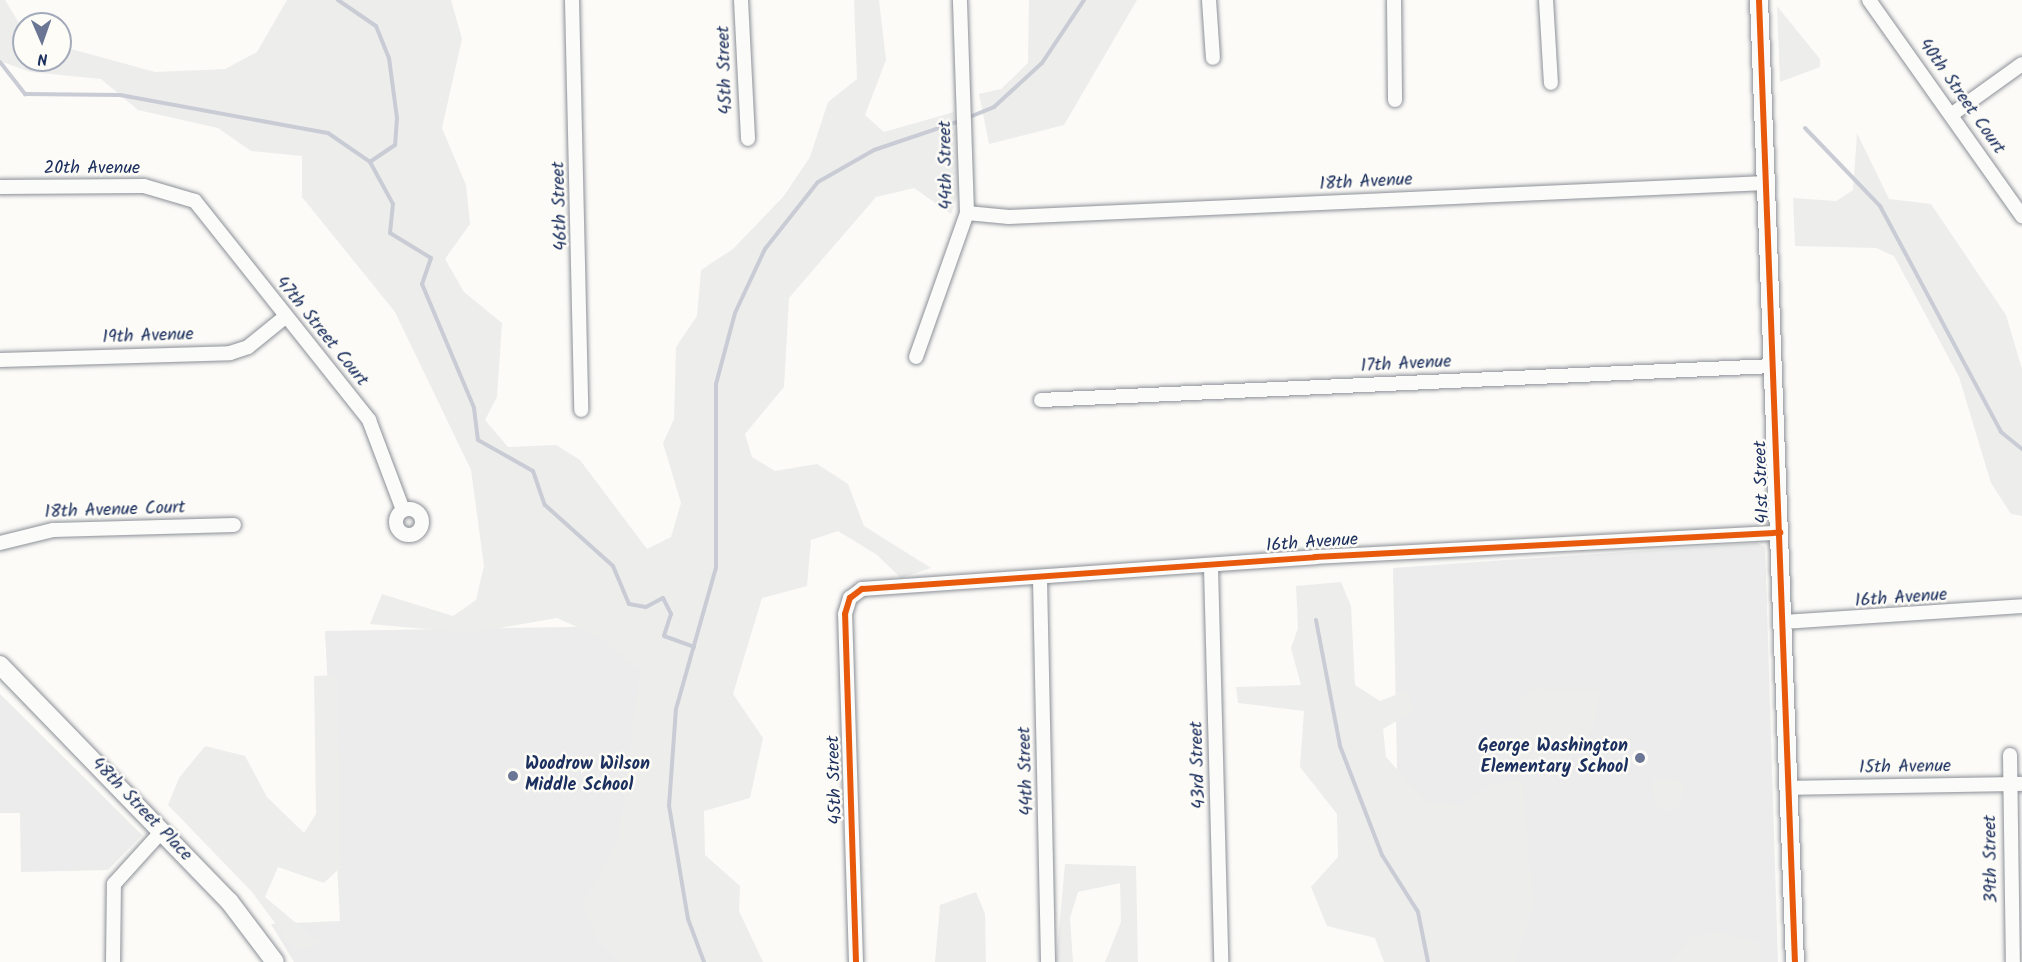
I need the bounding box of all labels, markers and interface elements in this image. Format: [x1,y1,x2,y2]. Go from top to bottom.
north arrow [12,12,72,72]
street label: 45th Street [714,25,738,115]
street label: 40th Street Court [1913,35,2009,159]
text: N [37,46,48,71]
street label: 44th Street [935,120,959,210]
street label: 20th Avenue [44,158,140,180]
street label: 46th Street [549,161,573,251]
street label: 18th Avenue [1319,170,1413,196]
street label: 47th Street Court [270,273,372,391]
street label: 19th Avenue [102,325,194,349]
street label: 17th Avenue [1360,352,1452,378]
street label: 41st Street [1751,440,1775,524]
street label: 18th Avenue Court [44,498,186,524]
street label: 16th Avenue [1265,530,1359,558]
street label: 16th Avenue [1854,585,1948,613]
street label: 43rd Street [1187,721,1211,809]
street label: 44th Street [1015,726,1039,816]
street label: 45th Street [824,735,848,825]
place label: George Washington Elementary School [1478,737,1628,780]
marker: George Washington Elementary School [1633,751,1647,765]
street label: 48th Street Place [86,754,196,866]
place label: Woodrow Wilson Middle School [525,755,650,798]
street label: 15th Avenue [1859,756,1951,780]
marker: Woodrow Wilson Middle School [506,769,520,783]
street label: 39th Street [1980,815,2004,903]

